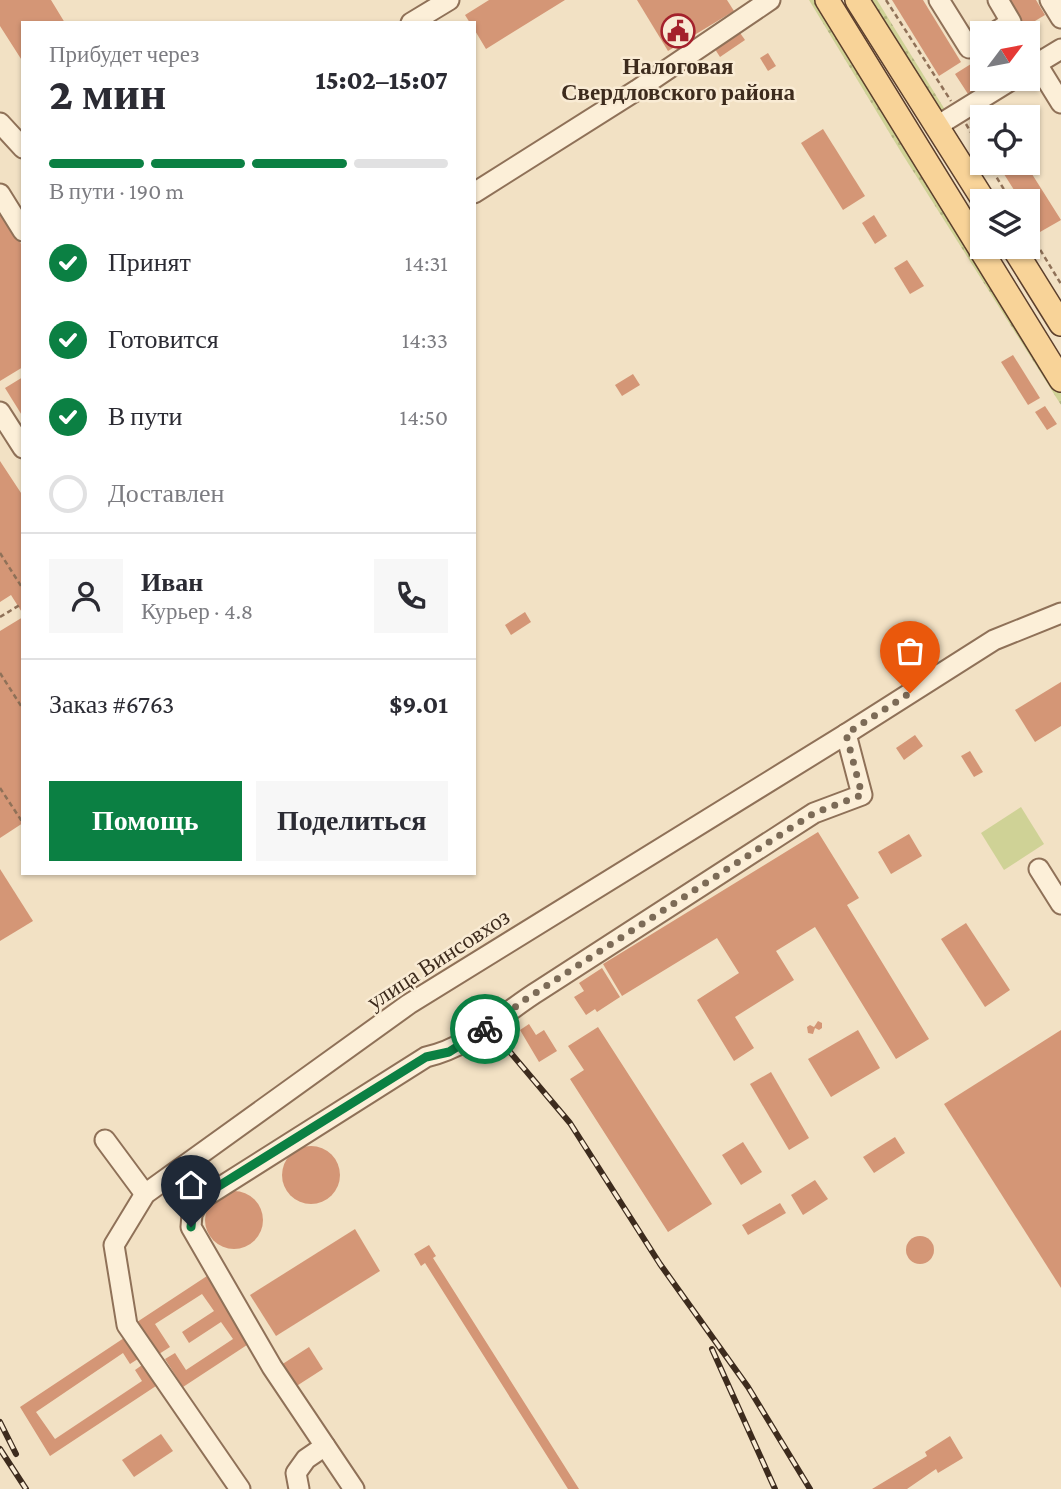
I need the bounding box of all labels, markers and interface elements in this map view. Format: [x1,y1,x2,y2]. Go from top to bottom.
public building icon: Налоговая Свердловского района [659,12,697,50]
north arrow [970,21,1040,91]
map controls [970,21,1040,259]
text: Прибудет через [49,41,199,67]
place label: Налоговая Свердловского района [561,53,796,105]
text: 15:02–15:07 [316,66,448,95]
text: 2 мин [49,68,166,119]
button: locate [970,105,1040,175]
text: В пути · 190 m [49,178,184,204]
button: layers [970,189,1040,259]
icon: check [49,244,87,282]
text: Принят [108,248,191,277]
text: 14:31 [405,250,448,276]
icon: check [49,321,87,359]
text: Готовится [108,325,219,354]
text: 14:33 [402,327,448,353]
icon: check [49,398,87,436]
text: В пути [108,402,182,431]
text: 14:50 [400,404,448,430]
text: Доставлен [108,479,225,508]
button: person [49,559,123,633]
button: phone [374,559,448,633]
text: Иван [141,568,203,597]
text: Курьер · 4.8 [141,598,253,624]
pin [880,621,940,693]
icon: bag [891,632,929,670]
text: Заказ #6763 [49,690,174,719]
text: $9.01 [389,690,448,719]
button: Помощь [49,781,242,861]
button: Поделиться [256,781,448,861]
street label: улица Винсовхоз [362,903,514,1015]
courier [450,994,520,1064]
icon: bike [466,1010,504,1048]
pin [161,1155,221,1227]
icon: home [172,1166,210,1204]

